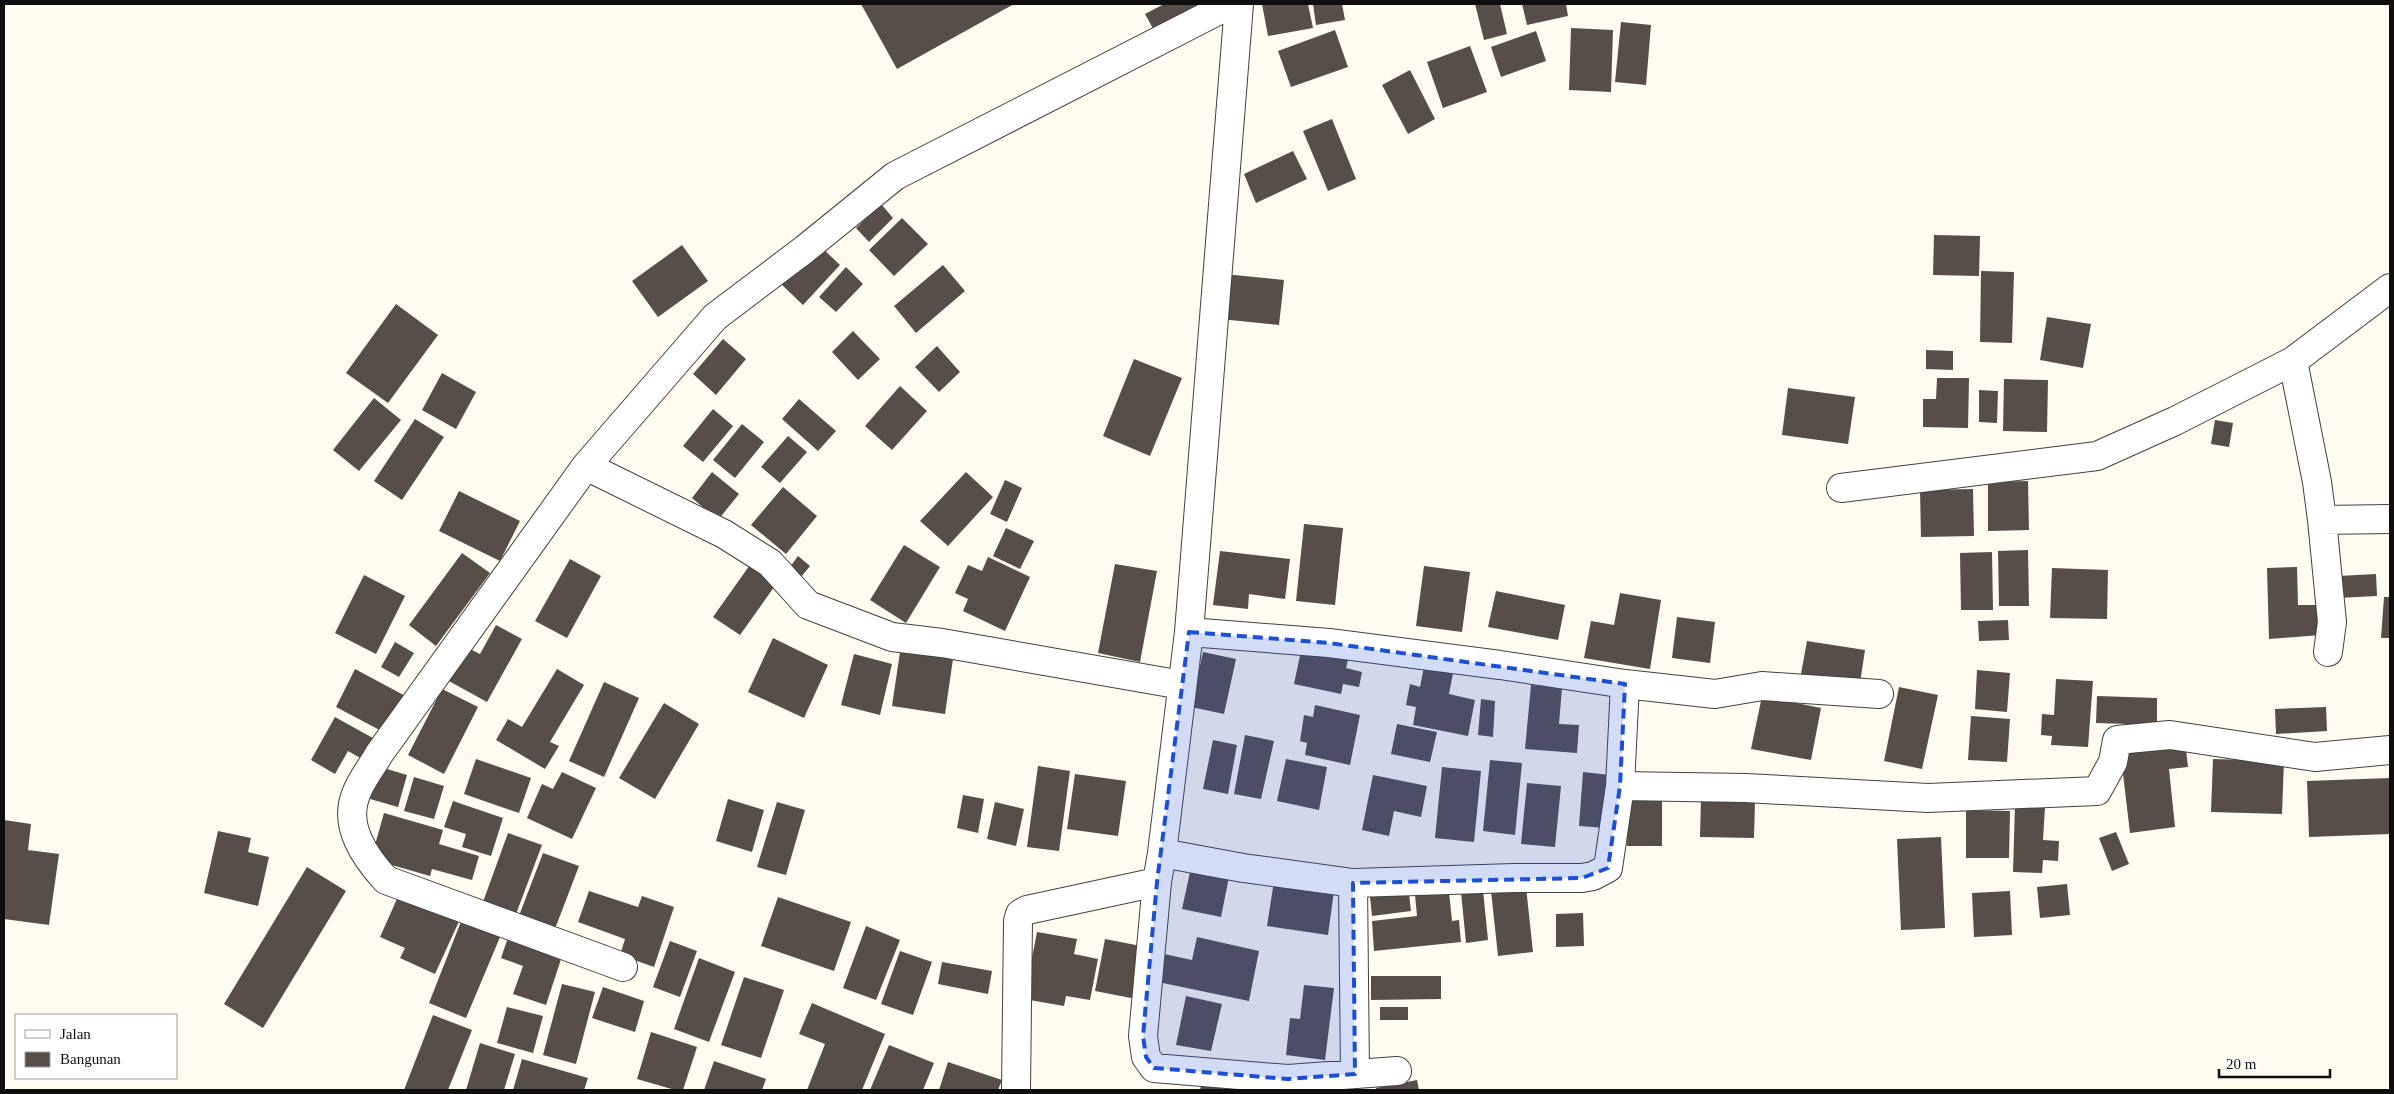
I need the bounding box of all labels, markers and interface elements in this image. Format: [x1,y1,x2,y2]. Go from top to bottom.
legend [15,1014,178,1079]
text: Jalan [60,1026,91,1042]
scale bar [2219,1046,2330,1078]
text: Bangunan [60,1051,121,1067]
text: 20 m [2226,1056,2257,1072]

